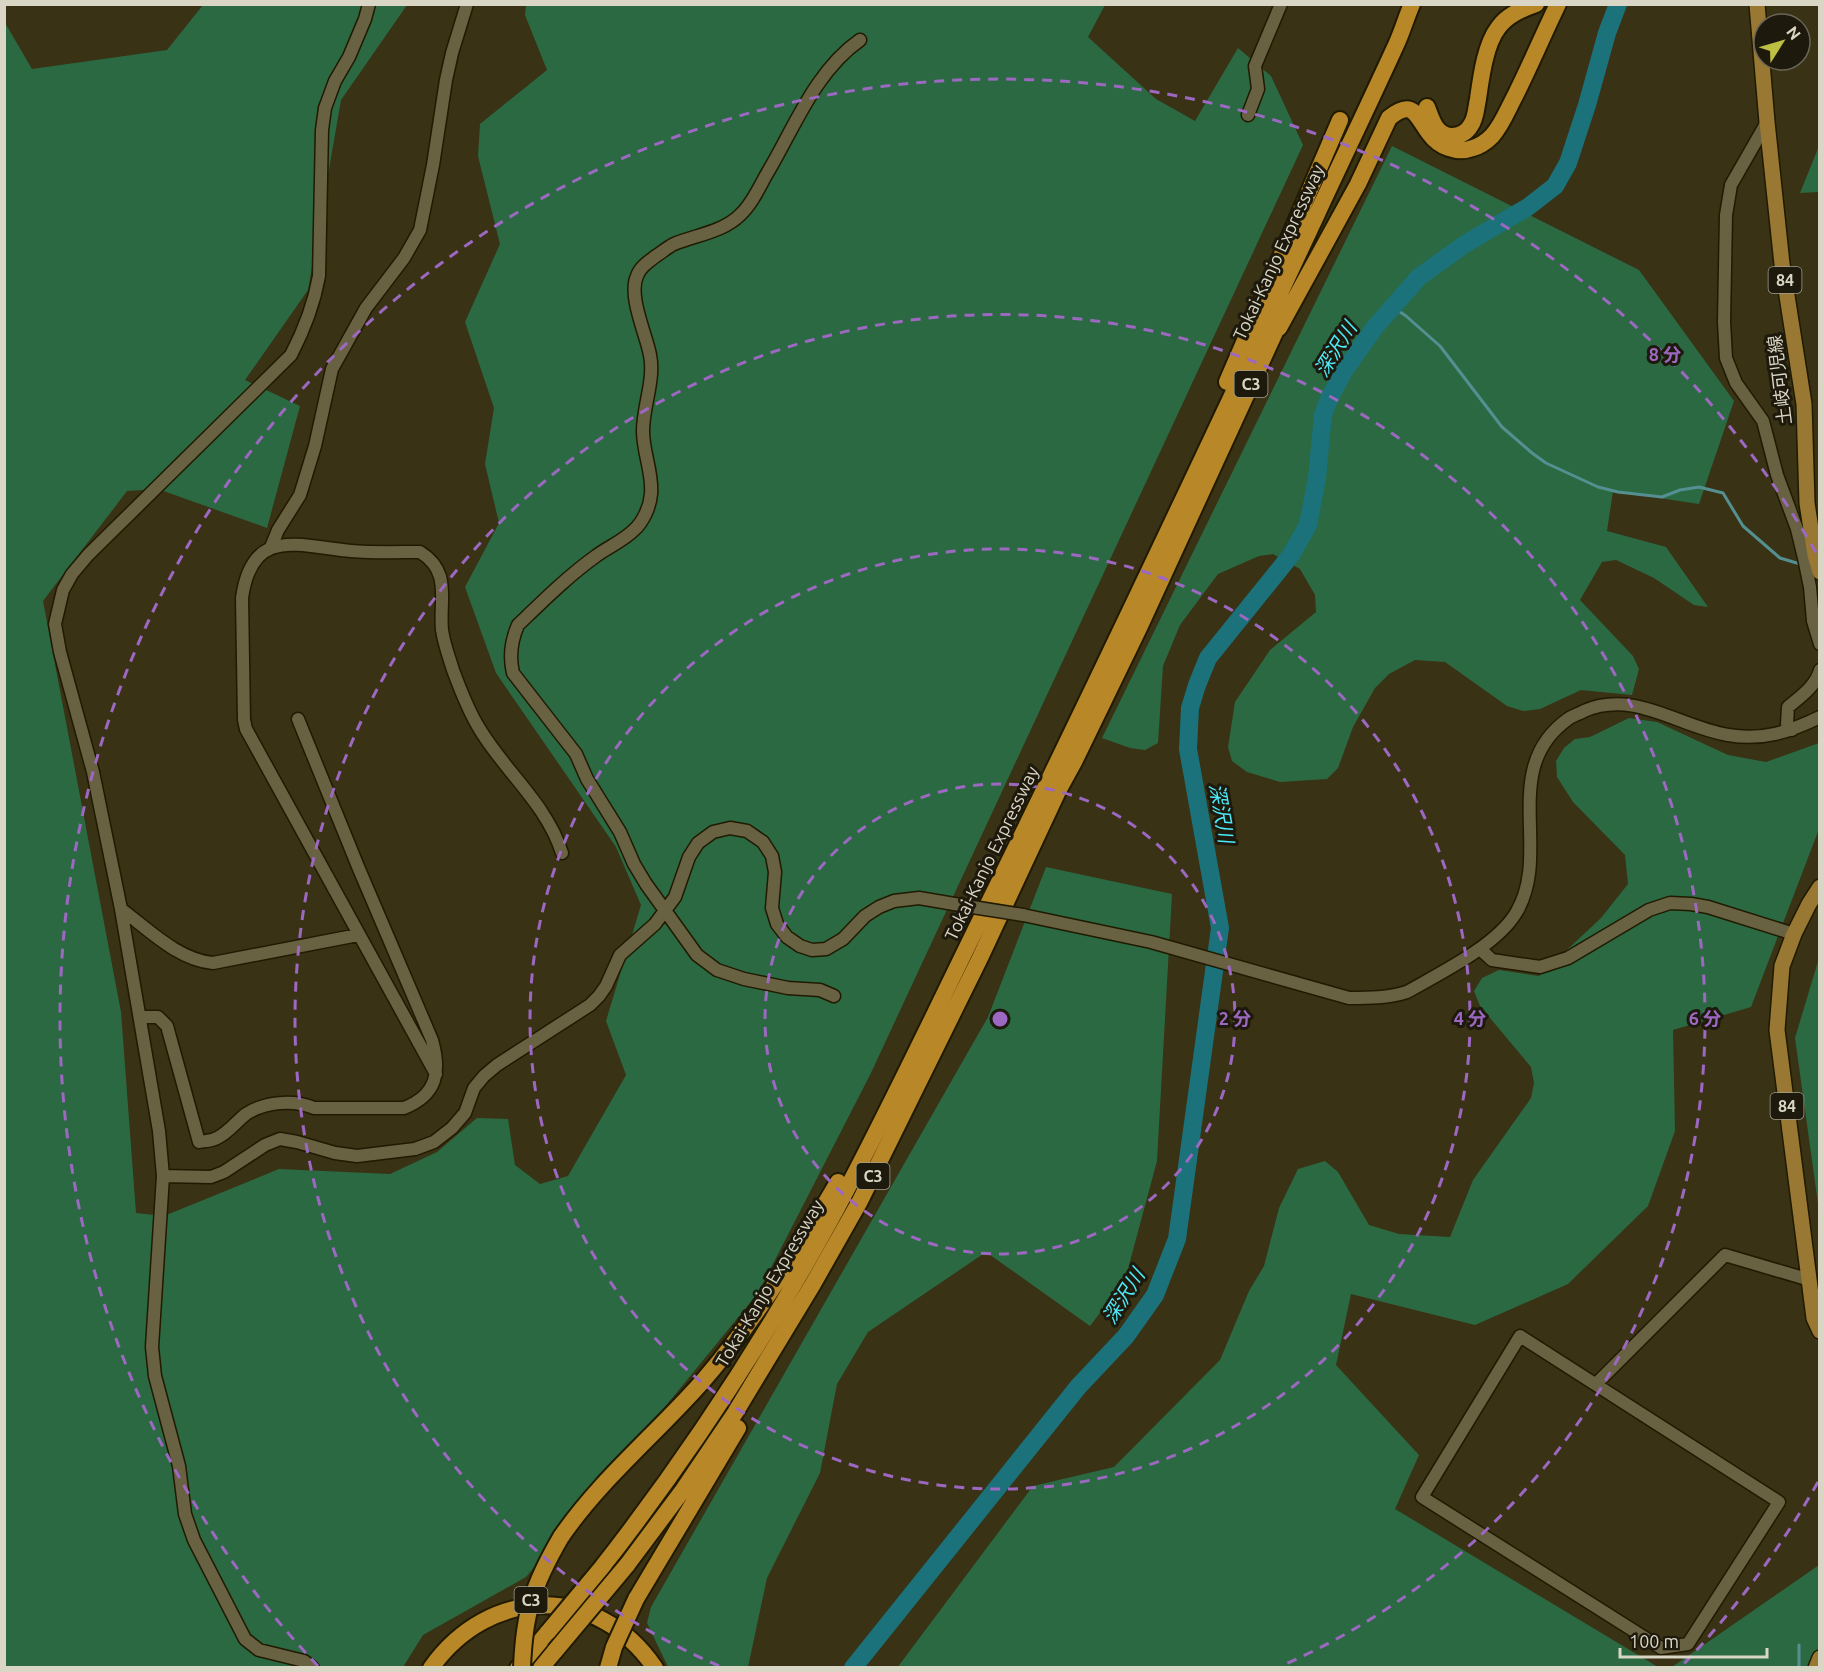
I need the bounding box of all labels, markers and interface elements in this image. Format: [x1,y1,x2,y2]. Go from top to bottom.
north arrow [1752,12,1812,72]
text: N [1783,23,1805,43]
street label: Tokai-Kanjo Expressway [1229,161,1328,343]
road number: 84 [1768,267,1802,293]
water label: 深沢川 [1309,316,1362,381]
street label: 土岐可児線 [1764,334,1794,426]
text: 8 分 [1649,344,1681,364]
road number: C3 [1234,371,1268,397]
street label: Tokai-Kanjo Expressway [940,762,1042,943]
water label: 深沢川 [1205,781,1239,847]
text: 2 分 [1219,1008,1251,1028]
text: 4 分 [1454,1008,1486,1028]
text: 6 分 [1689,1008,1721,1028]
centre of rings [990,1009,1010,1029]
road number: 84 [1770,1093,1804,1119]
road number: C3 [856,1163,890,1189]
street label: Tokai-Kanjo Expressway [711,1196,827,1370]
water label: 深沢川 [1097,1263,1150,1328]
road number: C3 [514,1587,548,1613]
scale bar [1620,1621,1767,1659]
text: 100 m [1629,1631,1679,1651]

